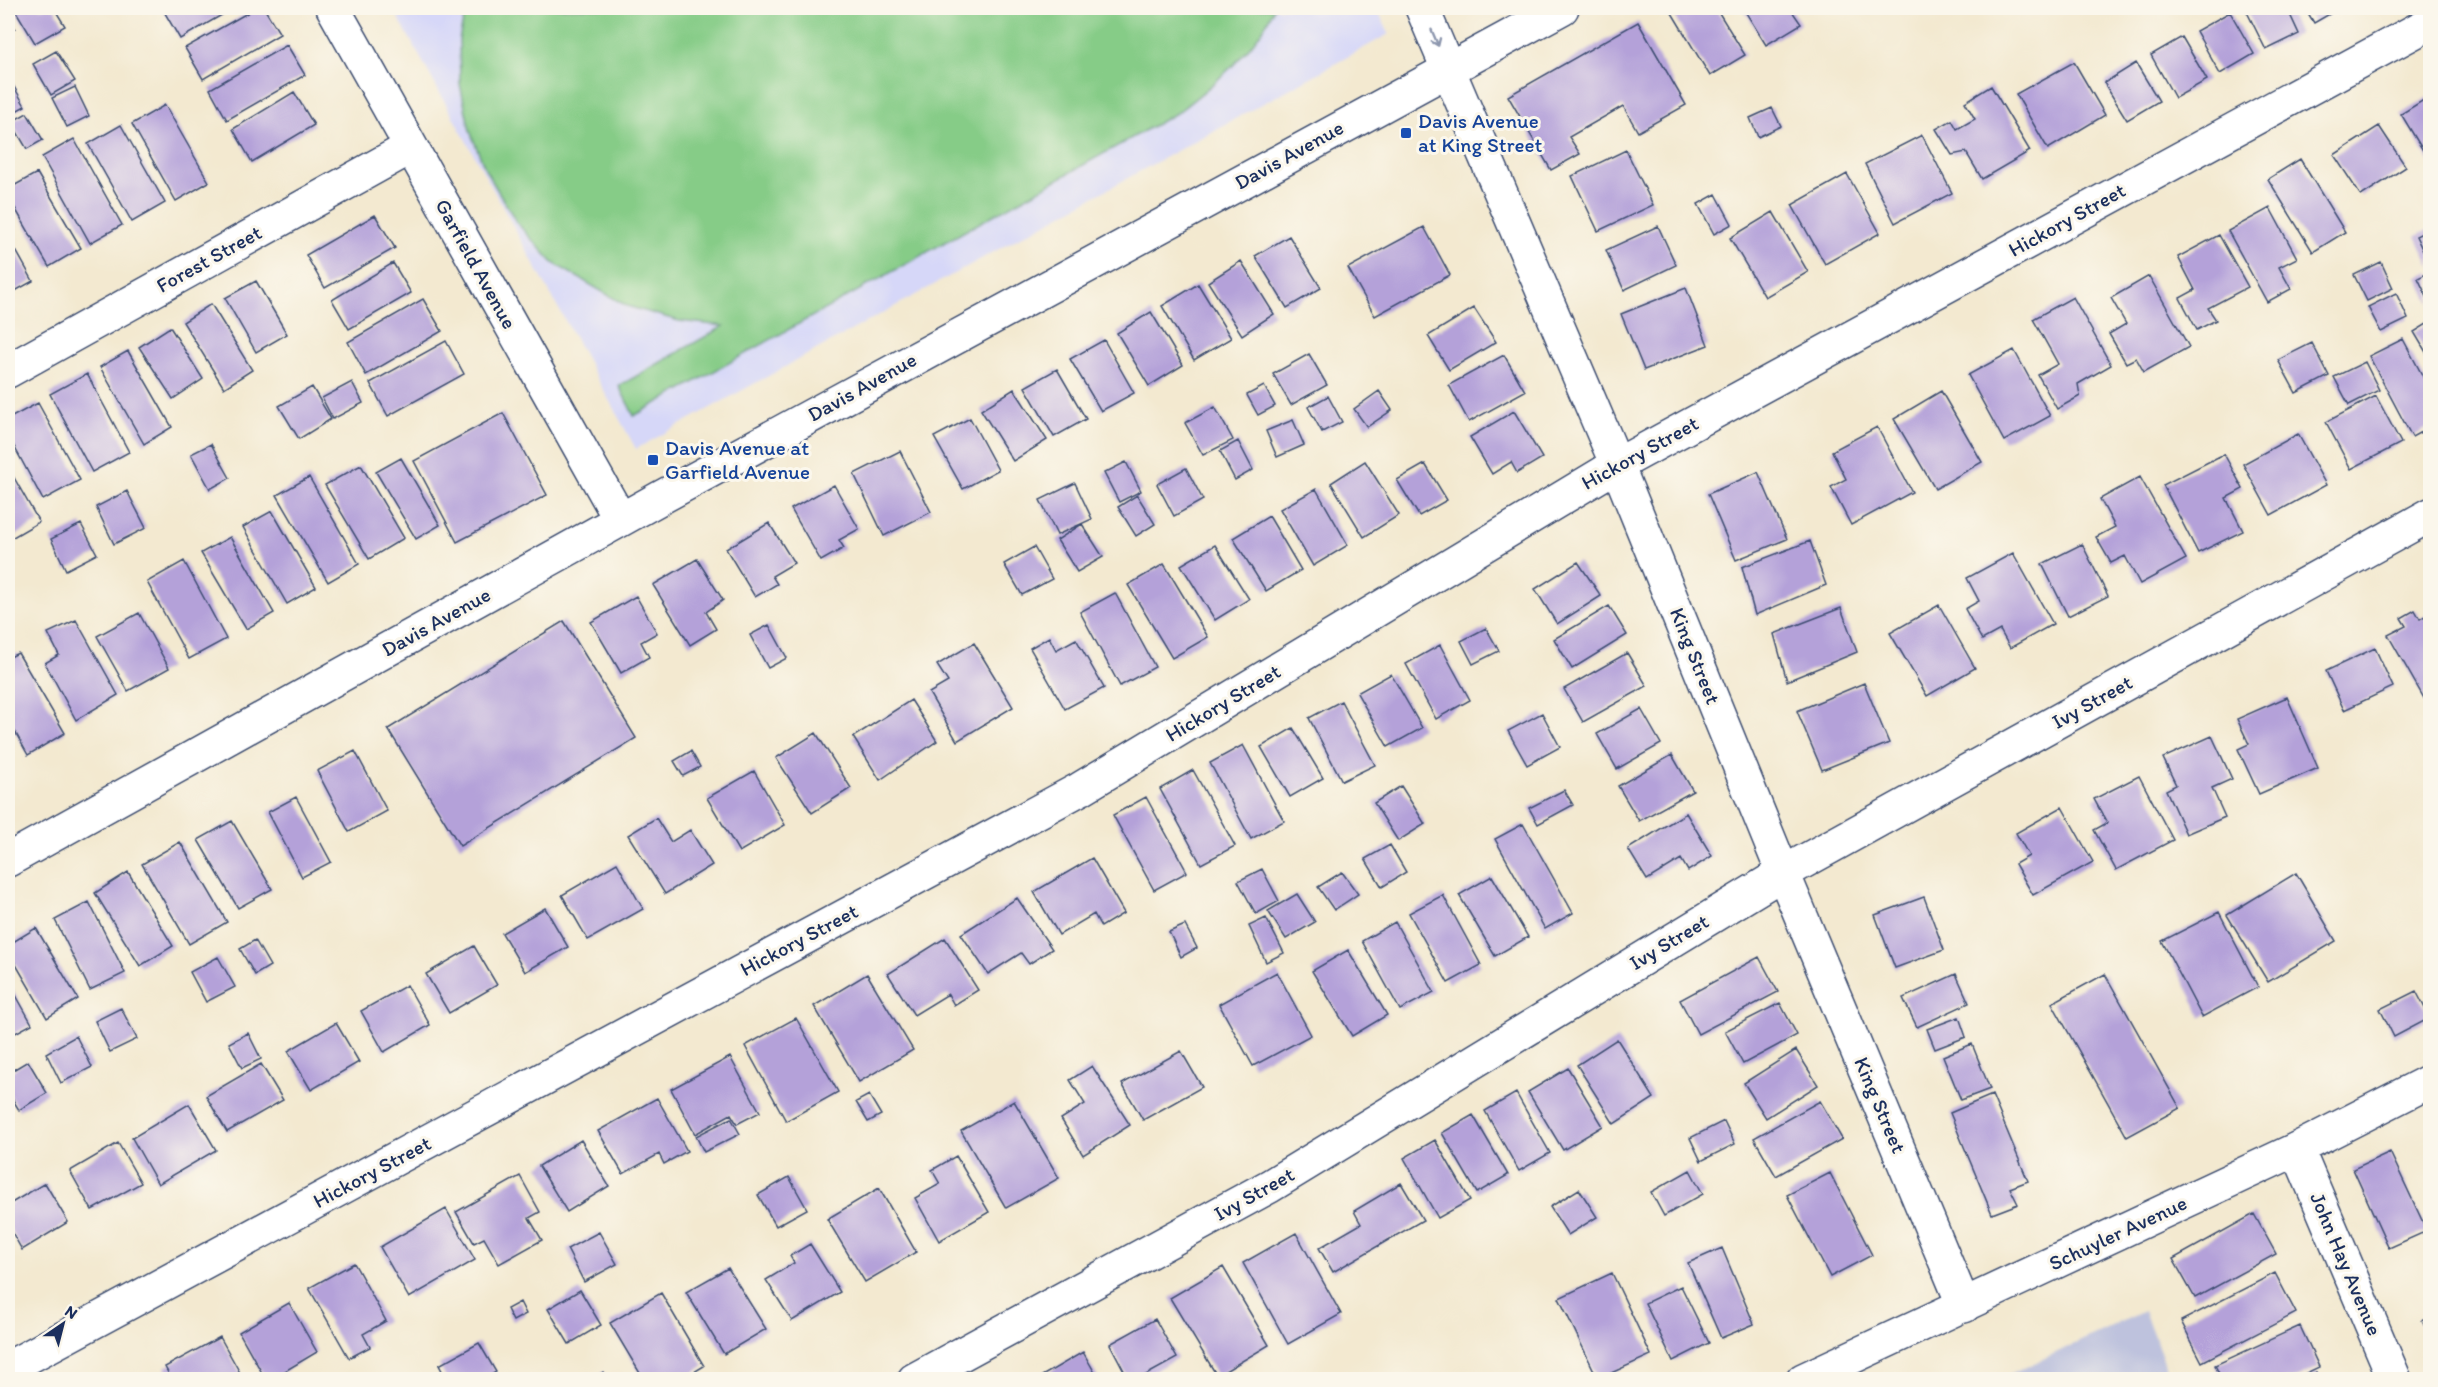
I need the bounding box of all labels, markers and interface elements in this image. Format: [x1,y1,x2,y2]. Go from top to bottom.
one-way arrow [1430,28,1441,47]
place label: Davis Avenue at King Street [1418,108,1543,157]
street label: Davis Avenue [1230,114,1348,195]
marker: Davis Avenue at King Street [1399,126,1413,140]
street label: Hickory Street [2004,177,2130,262]
street label: Garfield Avenue [430,194,523,333]
street label: Forest Street [152,219,266,298]
street label: Davis Avenue [803,346,921,427]
street label: Hickory Street [1577,410,1703,495]
place label: Davis Avenue at Garfield Avenue [665,435,810,484]
marker: Davis Avenue at Garfield Avenue [646,453,660,467]
street label: Davis Avenue [377,581,495,662]
street label: King Street [1665,604,1726,708]
street label: Hickory Street [1161,658,1285,747]
street label: Ivy Street [2047,669,2136,734]
street label: Hickory Street [736,898,862,981]
street label: Ivy Street [1625,908,1713,975]
street label: King Street [1849,1053,1912,1157]
street label: Hickory Street [309,1130,435,1213]
street label: Ivy Street [1209,1161,1298,1226]
street label: John Hay Avenue [2305,1188,2388,1339]
street label: Schuyler Avenue [2045,1190,2191,1275]
north arrow [33,1294,93,1354]
text: N [61,1301,81,1323]

